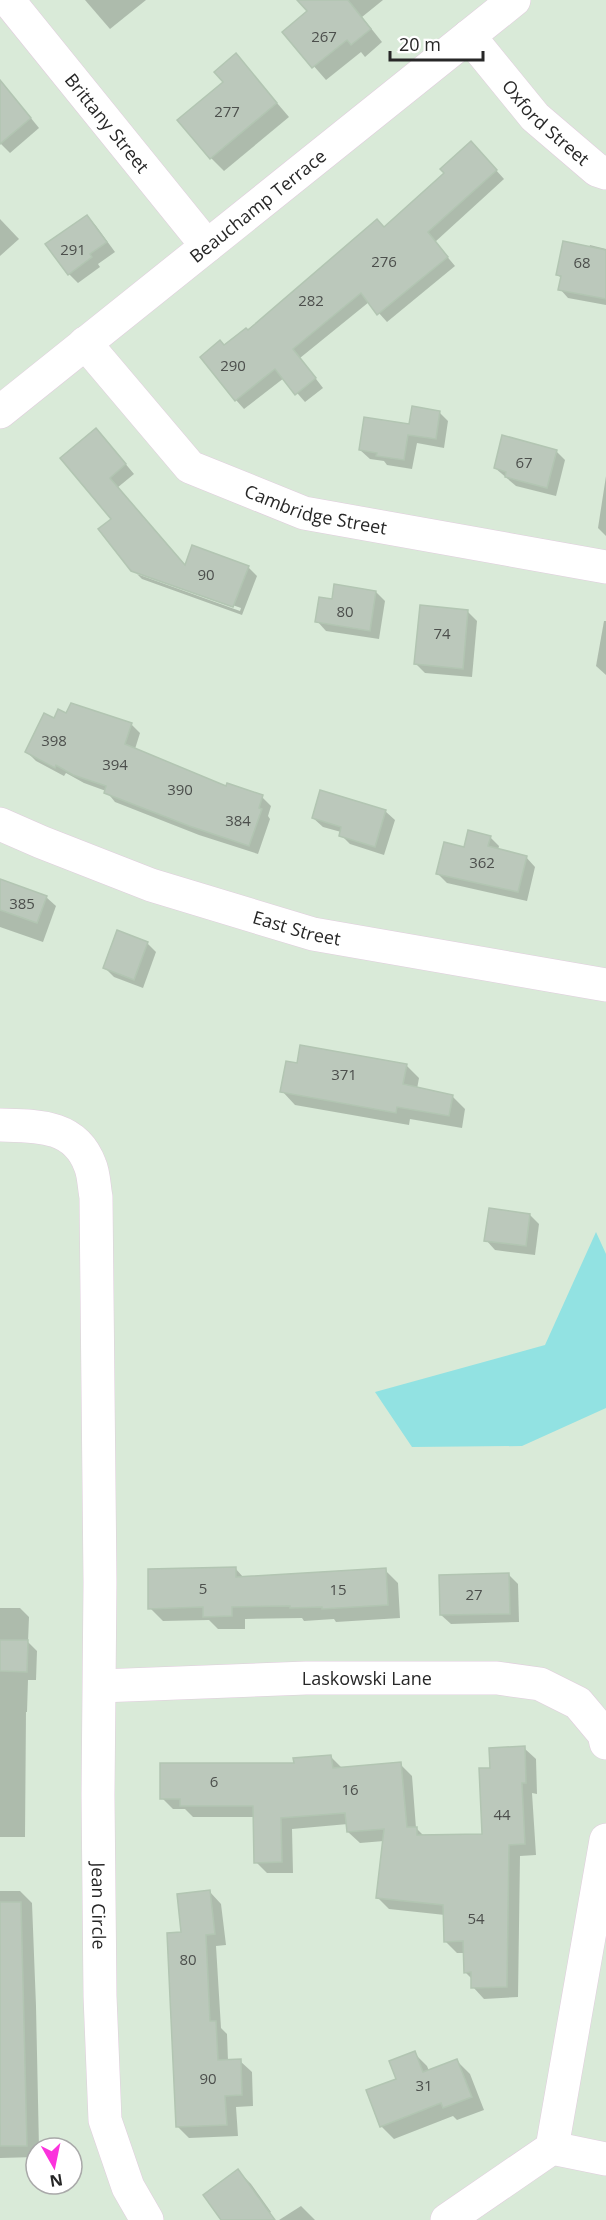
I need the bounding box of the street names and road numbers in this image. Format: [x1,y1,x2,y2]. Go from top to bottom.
street label: Brittany Street [60,68,155,178]
street label: Oxford Street [497,74,595,171]
street label: Beauchamp Terrace [184,144,331,268]
street label: Cambridge Street [241,478,389,540]
street label: East Street [250,905,343,951]
street label: Laskowski Lane [302,1666,432,1690]
street label: Jean Circle [87,1860,112,1950]

